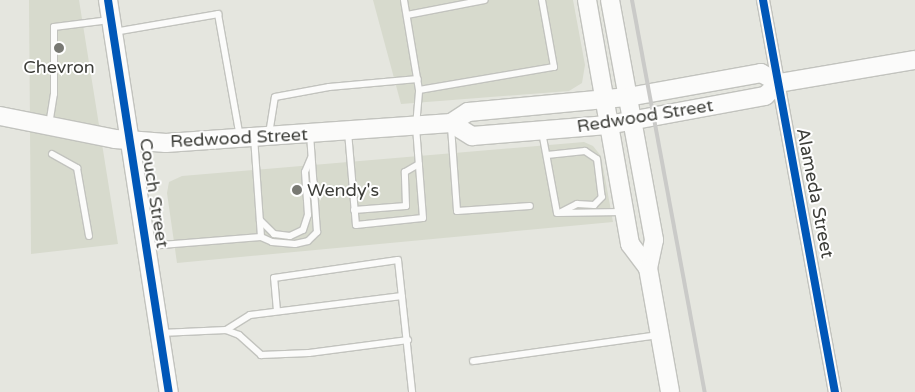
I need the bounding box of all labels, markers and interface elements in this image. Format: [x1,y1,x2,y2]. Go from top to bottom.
marker: Chevron [53,42,65,54]
place label: Chevron [23,56,95,78]
street label: Redwood Street [575,95,715,137]
street label: Redwood Street [170,124,308,152]
street label: Alameda Street [792,126,838,260]
street label: Couch Street [135,137,173,249]
place label: Wendy's [307,179,379,201]
marker: Wendy's [291,184,303,196]

